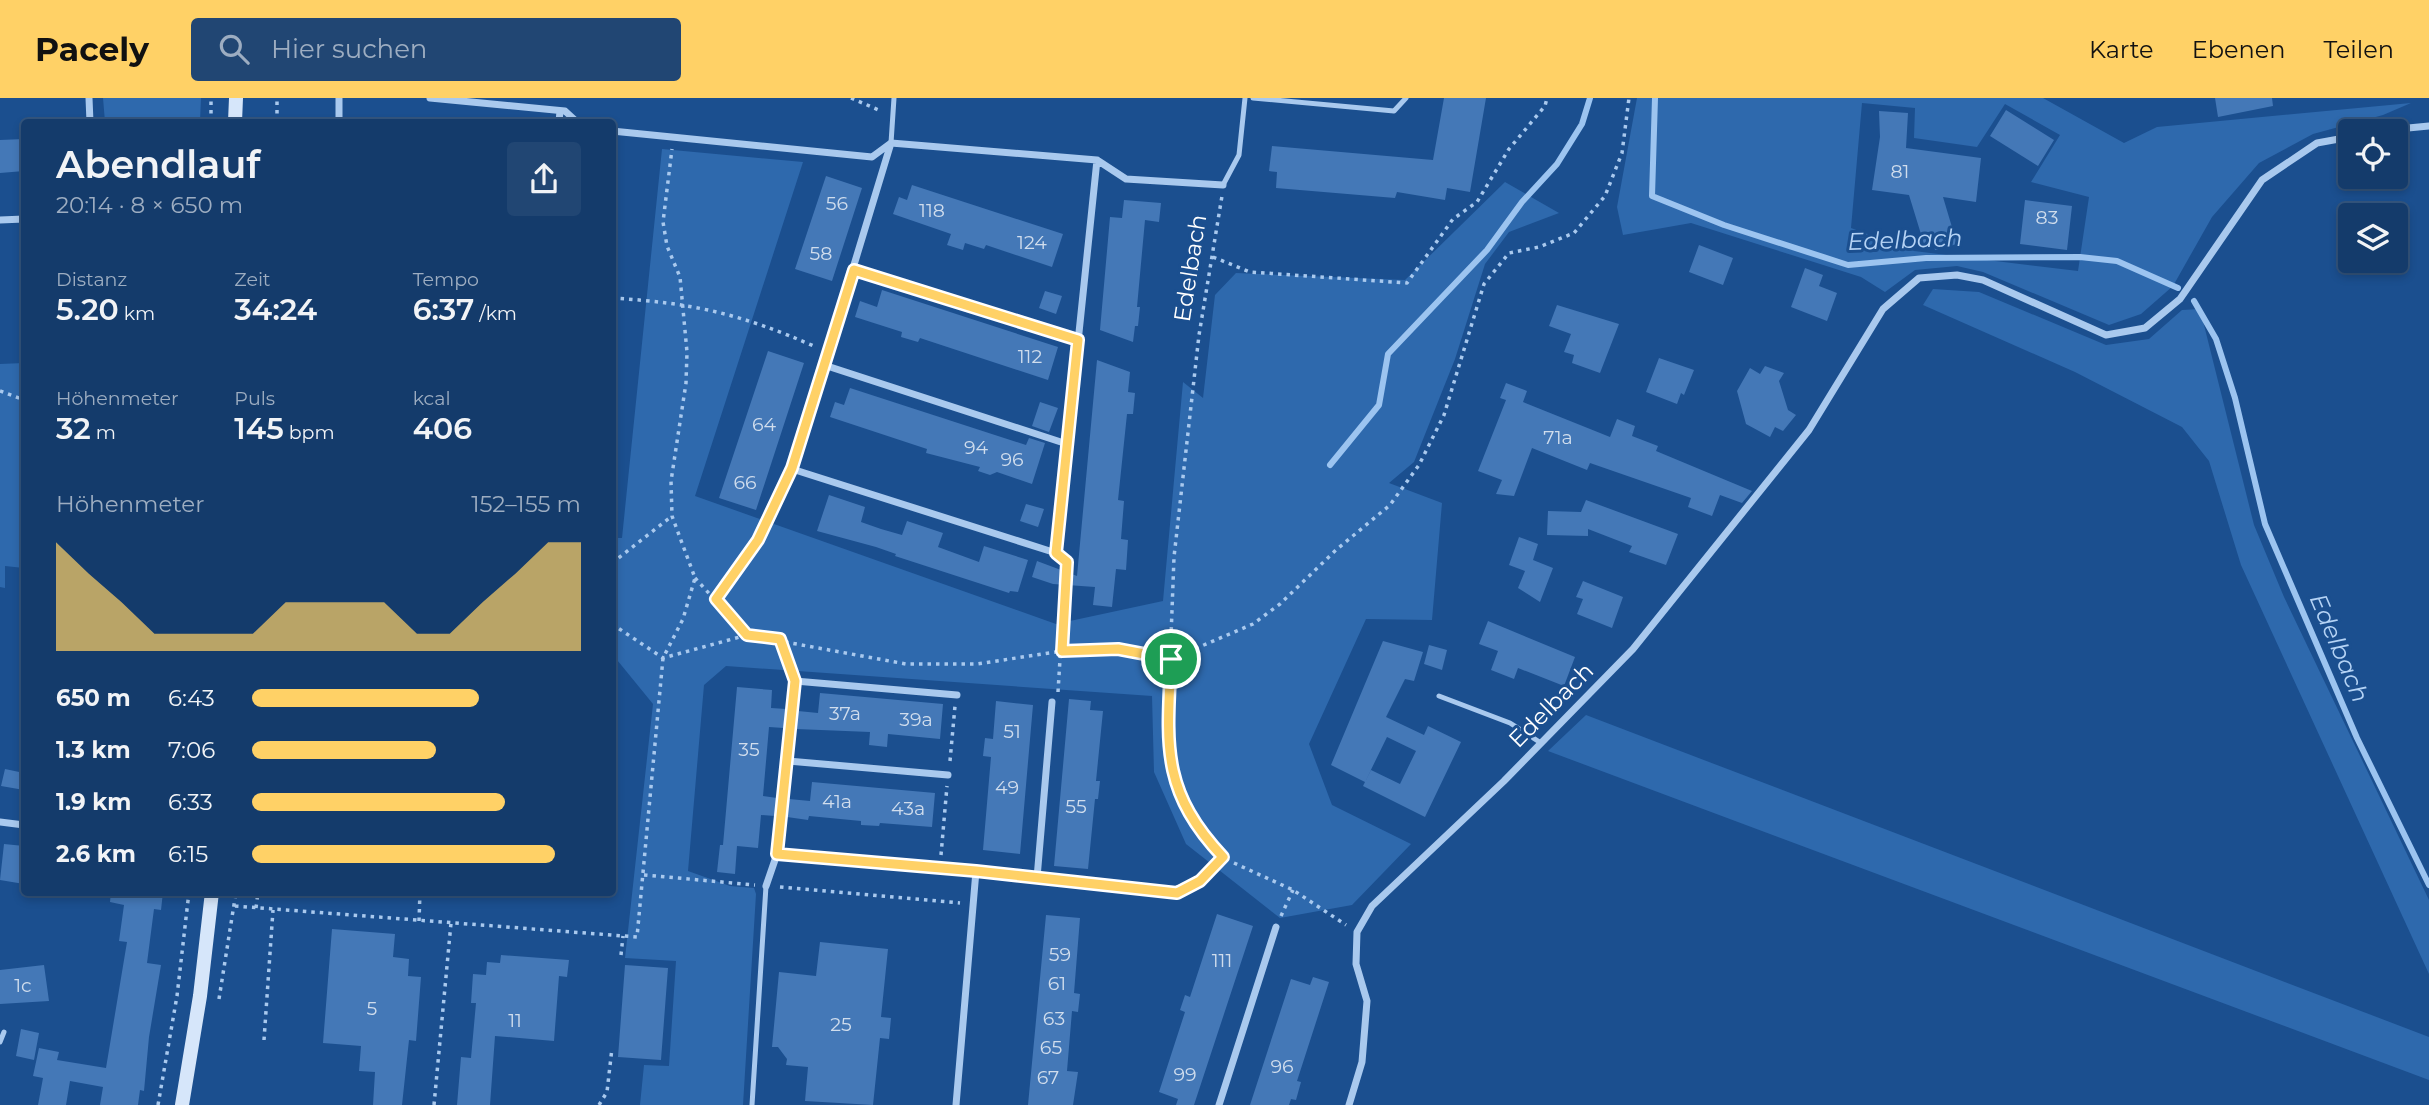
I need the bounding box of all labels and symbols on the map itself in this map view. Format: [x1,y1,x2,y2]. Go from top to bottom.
house number: 81 [1891,160,1909,183]
house number: 56 [826,192,848,215]
house number: 118 [919,199,945,222]
house number: 83 [2036,206,2058,229]
street label: Edelbach [1168,212,1212,324]
water label: Edelbach [1847,223,1963,256]
house number: 124 [1017,231,1047,254]
house number: 58 [810,242,832,265]
house number: 112 [1018,345,1042,368]
house number: 64 [752,413,777,436]
house number: 71a [1543,426,1573,449]
house number: 94 [964,436,989,459]
house number: 96 [1000,448,1024,471]
house number: 66 [733,471,757,494]
water label: Edelbach [2304,589,2375,706]
pin [1141,629,1201,689]
street label: Edelbach [1503,657,1599,753]
house number: 37a [829,702,861,725]
house number: 39a [899,708,933,731]
house number: 51 [1003,720,1021,743]
house number: 35 [738,738,760,761]
house number: 49 [995,776,1019,799]
house number: 41a [822,790,852,813]
house number: 55 [1065,795,1087,818]
house number: 43a [891,797,925,820]
house number: 59 [1049,943,1071,966]
house number: 111 [1212,949,1232,972]
house number: 61 [1048,972,1066,995]
house number: 1c [14,974,32,997]
house number: 5 [367,997,378,1020]
house number: 63 [1043,1007,1065,1030]
house number: 11 [508,1009,522,1032]
house number: 25 [830,1013,852,1036]
house number: 65 [1040,1036,1062,1059]
house number: 96 [1270,1055,1294,1078]
house number: 99 [1173,1063,1197,1086]
house number: 67 [1037,1066,1059,1089]

